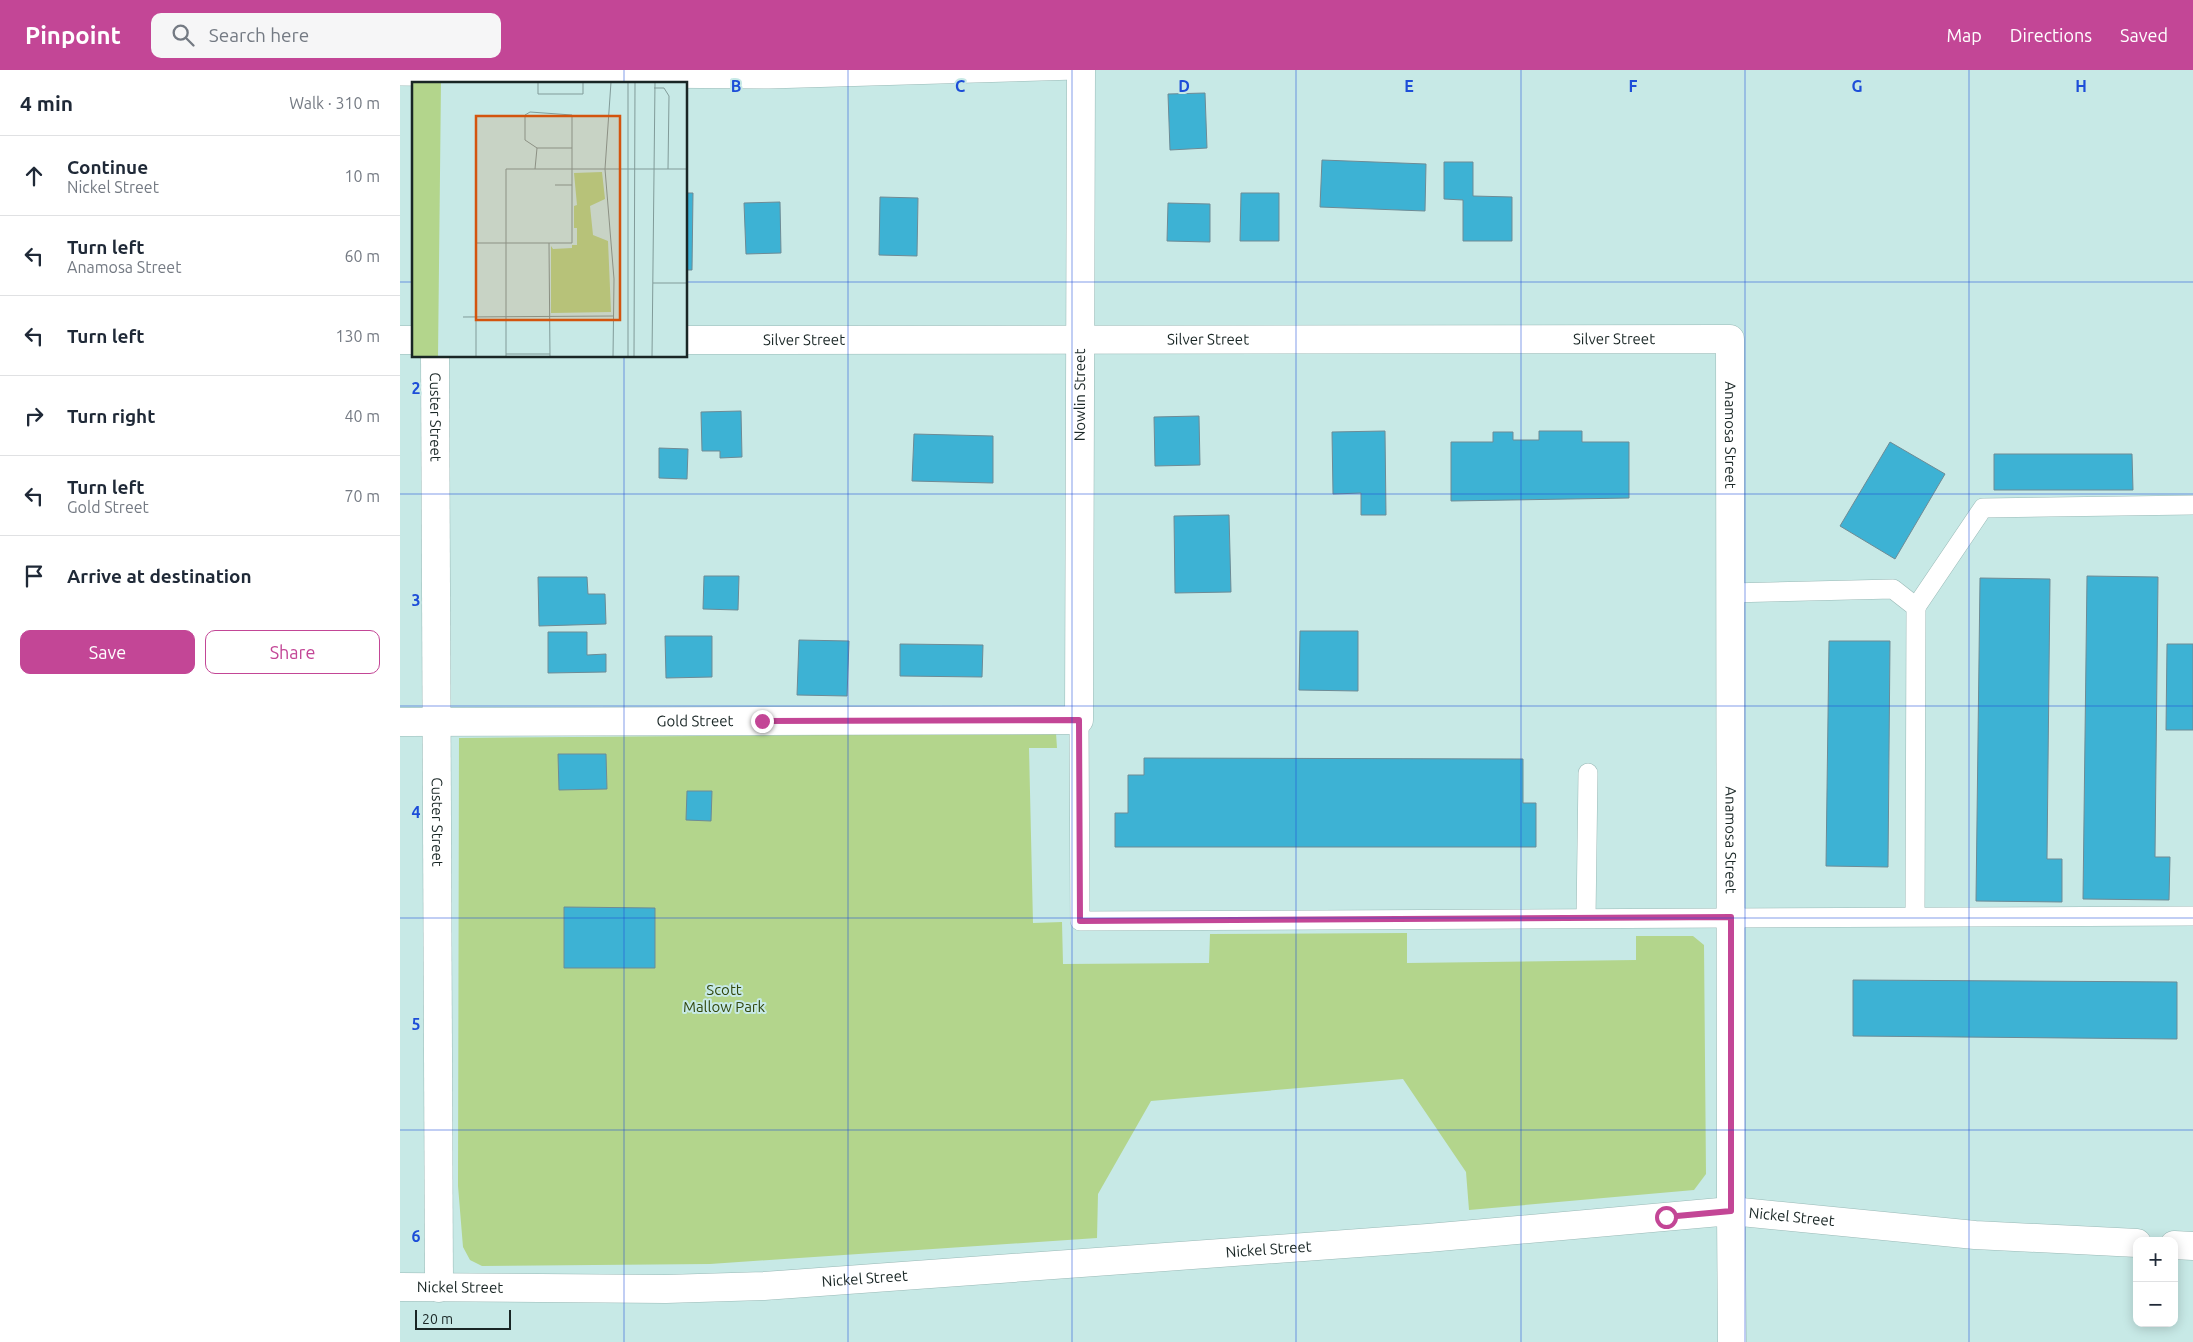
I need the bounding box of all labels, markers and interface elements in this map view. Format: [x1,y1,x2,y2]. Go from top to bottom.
search box [151,13,501,58]
icon: search [169,21,197,49]
text: Pinpoint [25,22,121,49]
text: Search here [209,24,309,46]
text: Map [1946,25,1982,45]
text: Directions [2010,25,2092,45]
text: Saved [2120,25,2168,45]
text: B [731,77,741,95]
text: C [955,77,965,95]
text: D [1178,77,1190,95]
text: E [1404,77,1414,95]
text: F [1629,77,1638,95]
text: G [1851,77,1863,95]
text: H [2075,77,2087,95]
inset map [412,82,688,358]
text: 4 min [20,91,73,115]
text: Walk · 310 m [289,94,380,112]
text: Continue [67,156,148,178]
icon: ahead [20,162,48,190]
text: 10 m [344,167,380,185]
text: Nickel Street [67,178,159,196]
text: Turn left [67,236,145,258]
icon: left [20,242,48,270]
text: 60 m [344,247,380,265]
text: Anamosa Street [67,258,181,276]
icon: left [20,322,48,350]
text: Turn left [67,325,145,347]
text: 130 m [335,327,380,345]
street label: Silver Street [1167,330,1249,348]
street label: Silver Street [1573,330,1655,347]
street label: Silver Street [763,331,845,348]
street label: Nowlin Street [1071,349,1088,441]
street label: Custer Street [427,372,444,462]
text: 2 [411,379,421,397]
street label: Anamosa Street [1722,381,1739,489]
icon: right [20,402,48,430]
text: Turn right [67,405,155,427]
text: 40 m [344,407,380,425]
text: Turn left [67,476,145,498]
icon: left [20,482,48,510]
text: 70 m [344,487,380,505]
text: Gold Street [67,498,149,516]
icon: arrive [20,562,48,590]
text: Arrive at destination [67,565,252,587]
text: 3 [411,591,421,609]
button: Save [20,630,195,674]
button: Share [205,630,380,674]
route end [751,710,774,733]
street label: Gold Street [657,712,734,729]
street label: Custer Street [429,777,446,867]
street label: Anamosa Street [1723,786,1740,894]
text: 4 [411,803,421,821]
park label: Scott Mallow Park [683,981,766,1015]
text: 5 [411,1015,421,1033]
street label: Nickel Street [1748,1204,1836,1229]
route start [1655,1206,1678,1229]
text: 6 [411,1227,421,1245]
street label: Nickel Street [1225,1237,1312,1261]
map controls [2133,1237,2178,1327]
button: + [2133,1237,2178,1282]
street label: Nickel Street [821,1267,908,1290]
street label: Nickel Street [417,1278,503,1296]
button: − [2133,1282,2178,1327]
scale bar [415,1307,511,1330]
text: 20 m [422,1311,453,1327]

